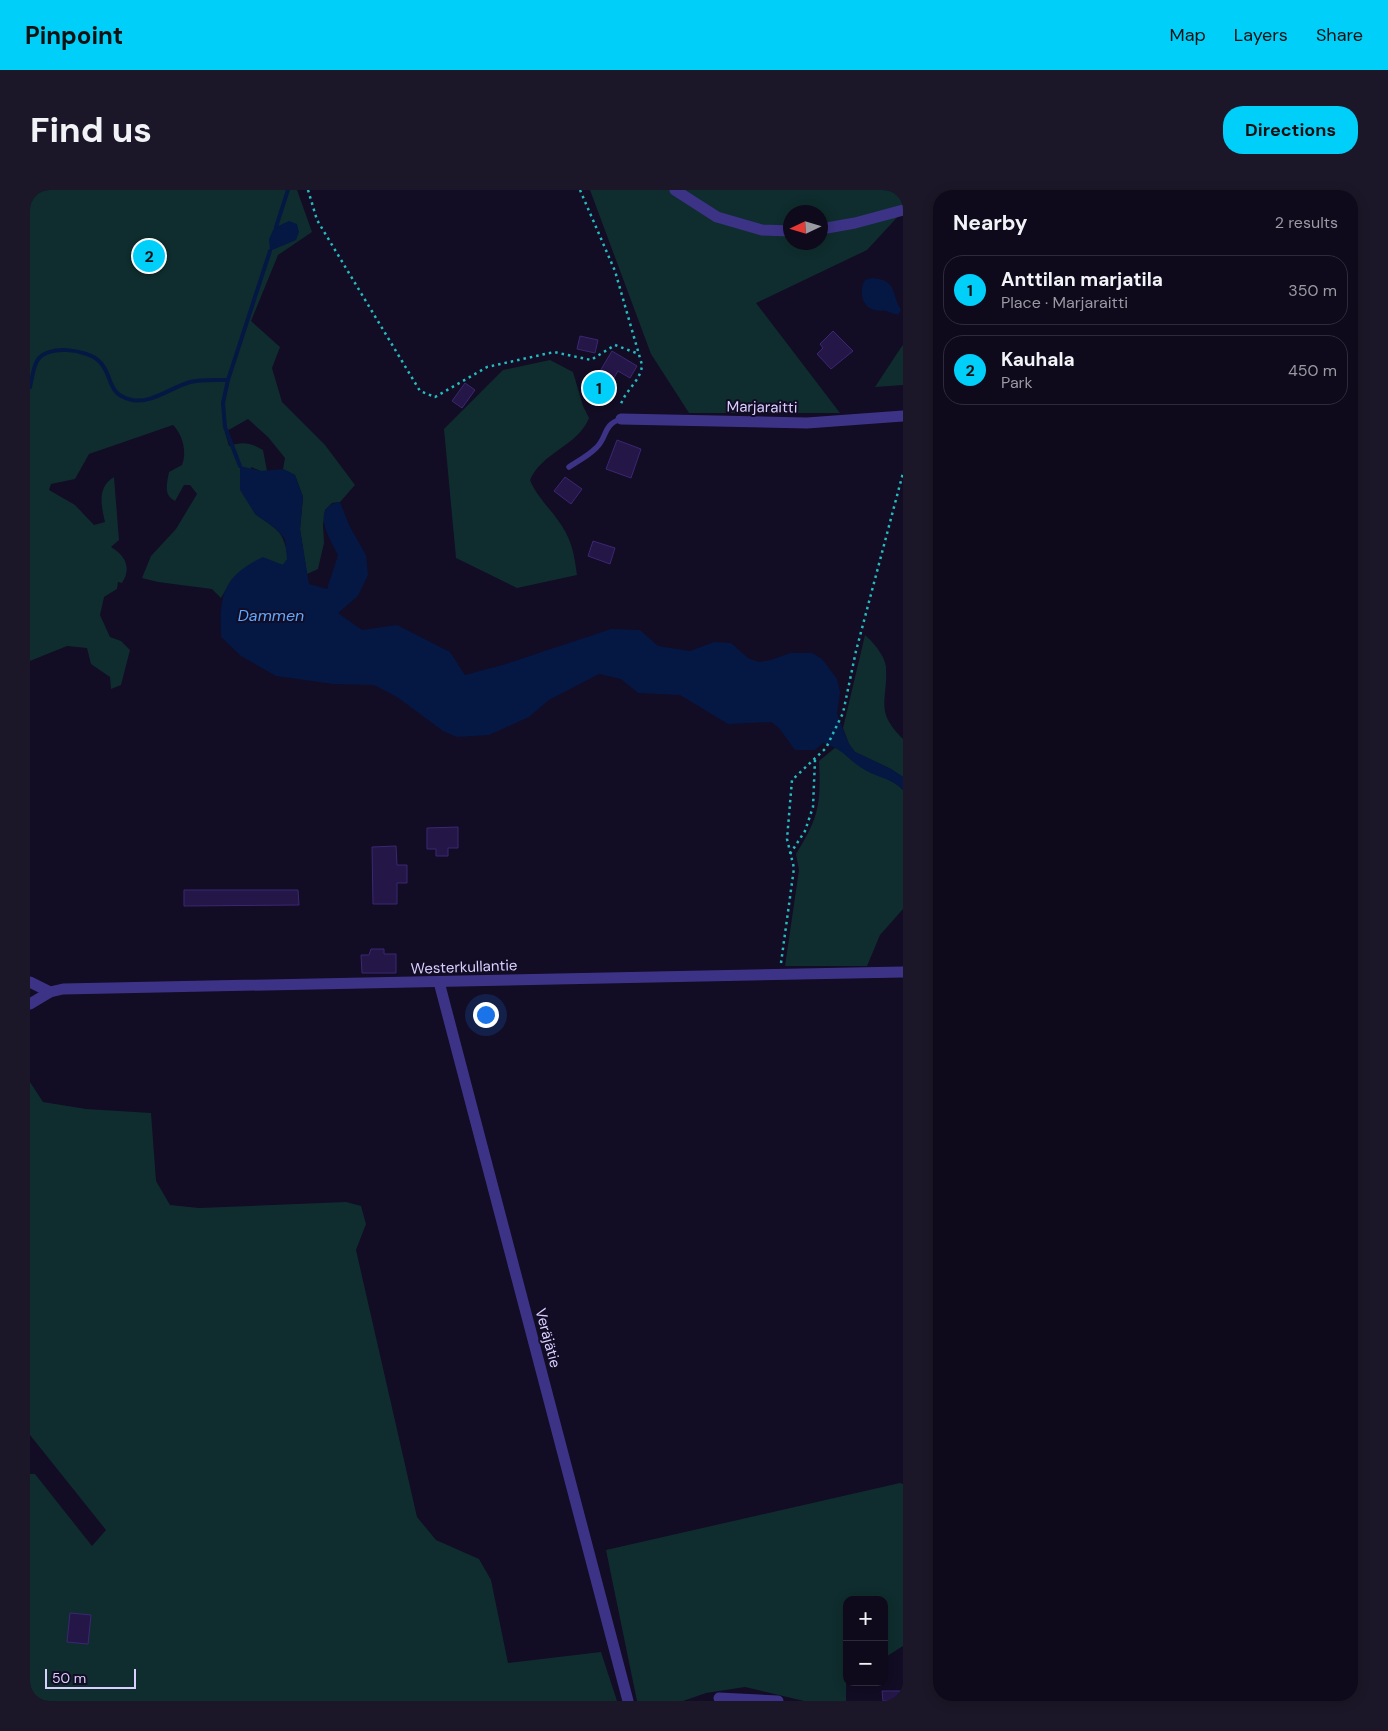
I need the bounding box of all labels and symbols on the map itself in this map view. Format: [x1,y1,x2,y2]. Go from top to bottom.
north arrow [783,205,828,250]
pin: 2 [133,237,165,275]
pin: 1 [583,369,615,407]
street label: Marjaraitti [726,396,798,418]
water label: Dammen [238,605,304,626]
street label: Westerkullantie [410,955,518,979]
your location [473,1002,499,1028]
street label: Veräjätie [530,1306,566,1370]
scale bar [45,1666,136,1689]

